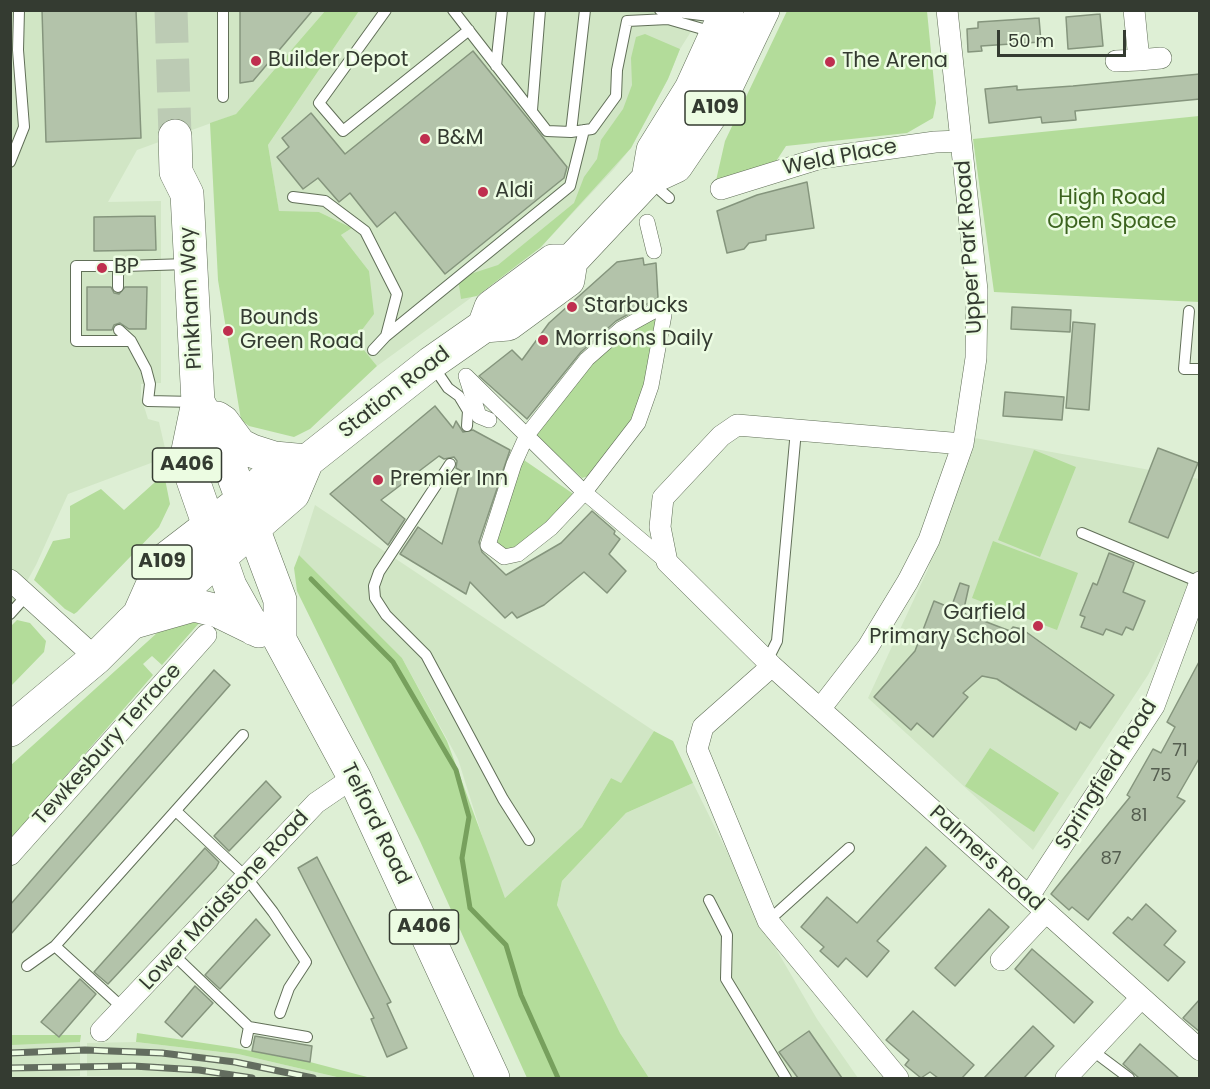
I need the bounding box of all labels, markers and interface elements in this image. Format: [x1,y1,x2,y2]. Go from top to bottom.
scale bar [1000,18,1129,56]
text: 50 m [1008,28,1054,53]
place label: Builder Depot [268,48,408,74]
place label: The Arena [842,49,948,75]
marker: Builder Depot [249,54,263,68]
marker: The Arena [823,55,837,69]
road number: A109 [685,91,745,125]
place label: B&M [437,126,483,152]
marker: B&M [418,132,432,146]
street label: Weld Place [781,135,899,181]
street label: Upper Park Road [951,159,989,335]
place label: Aldi [495,179,534,205]
marker: Aldi [476,185,490,199]
park label: High Road Open Space [1047,186,1177,236]
street label: Pinkham Way [176,226,208,370]
place label: BP [114,255,139,281]
marker: BP [95,261,109,275]
place label: Starbucks [584,294,688,320]
marker: Starbucks [565,300,579,314]
place label: Bounds Green Road [240,306,364,356]
marker: Bounds Green Road [221,324,235,338]
place label: Morrisons Daily [555,327,713,353]
marker: Morrisons Daily [536,333,550,347]
street label: Station Road [334,342,456,444]
road number: A406 [152,448,222,482]
place label: Premier Inn [390,467,508,493]
marker: Premier Inn [371,473,385,487]
road number: A109 [132,545,192,579]
place label: Garfield Primary School [869,601,1026,651]
marker: Garfield Primary School [1031,619,1045,633]
street label: Tewkesbury Terrace [29,659,187,831]
street label: Springfield Road [1051,695,1163,855]
house number: 71 [1172,740,1188,762]
street label: Telford Road [335,759,415,889]
house number: 75 [1150,765,1172,787]
street label: Palmers Road [924,801,1048,917]
house number: 81 [1130,805,1148,827]
street label: Lower Maidstone Road [135,806,315,996]
house number: 87 [1100,848,1122,870]
road number: A406 [390,910,458,944]

